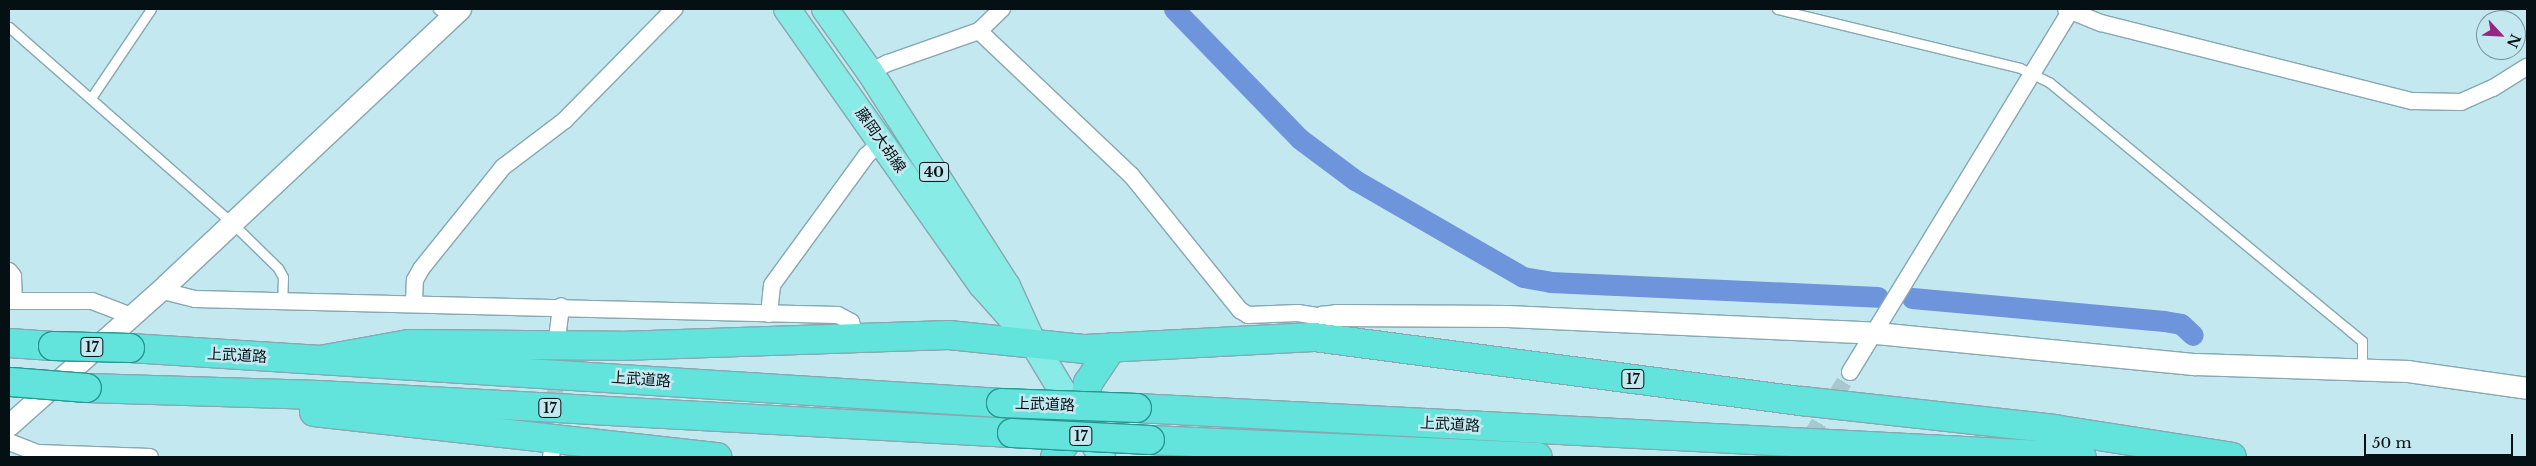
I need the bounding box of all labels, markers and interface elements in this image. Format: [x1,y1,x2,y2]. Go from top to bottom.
north arrow [2476,10,2526,60]
text: N [2503,31,2525,51]
street label: 藤岡大胡線 [852,104,910,176]
road number: 40 [919,160,949,183]
road number: 17 [80,336,104,358]
street label: 上武道路 [207,344,267,366]
street label: 上武道路 [610,368,672,390]
road number: 17 [1620,368,1646,390]
street label: 上武道路 [1015,394,1075,414]
road number: 17 [538,396,562,419]
street label: 上武道路 [1420,413,1480,435]
road number: 17 [1068,424,1094,448]
scale bar [2366,424,2515,456]
text: 50 m [2372,433,2412,452]

